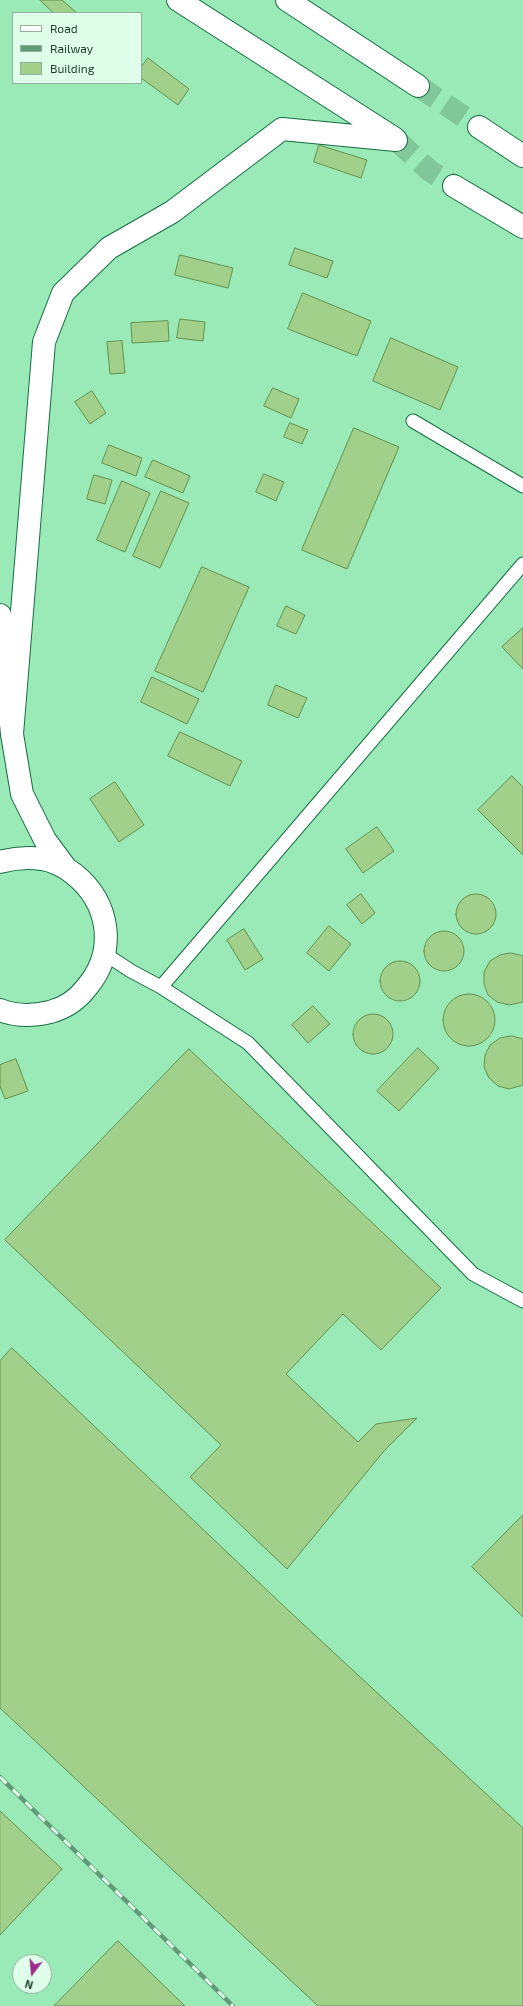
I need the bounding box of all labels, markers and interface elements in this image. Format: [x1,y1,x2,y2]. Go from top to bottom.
legend [12,12,142,84]
text: Road [50,21,78,35]
text: Railway [50,41,93,55]
text: Building [50,61,94,75]
north arrow [12,1954,52,1994]
text: N [23,1978,34,1992]

